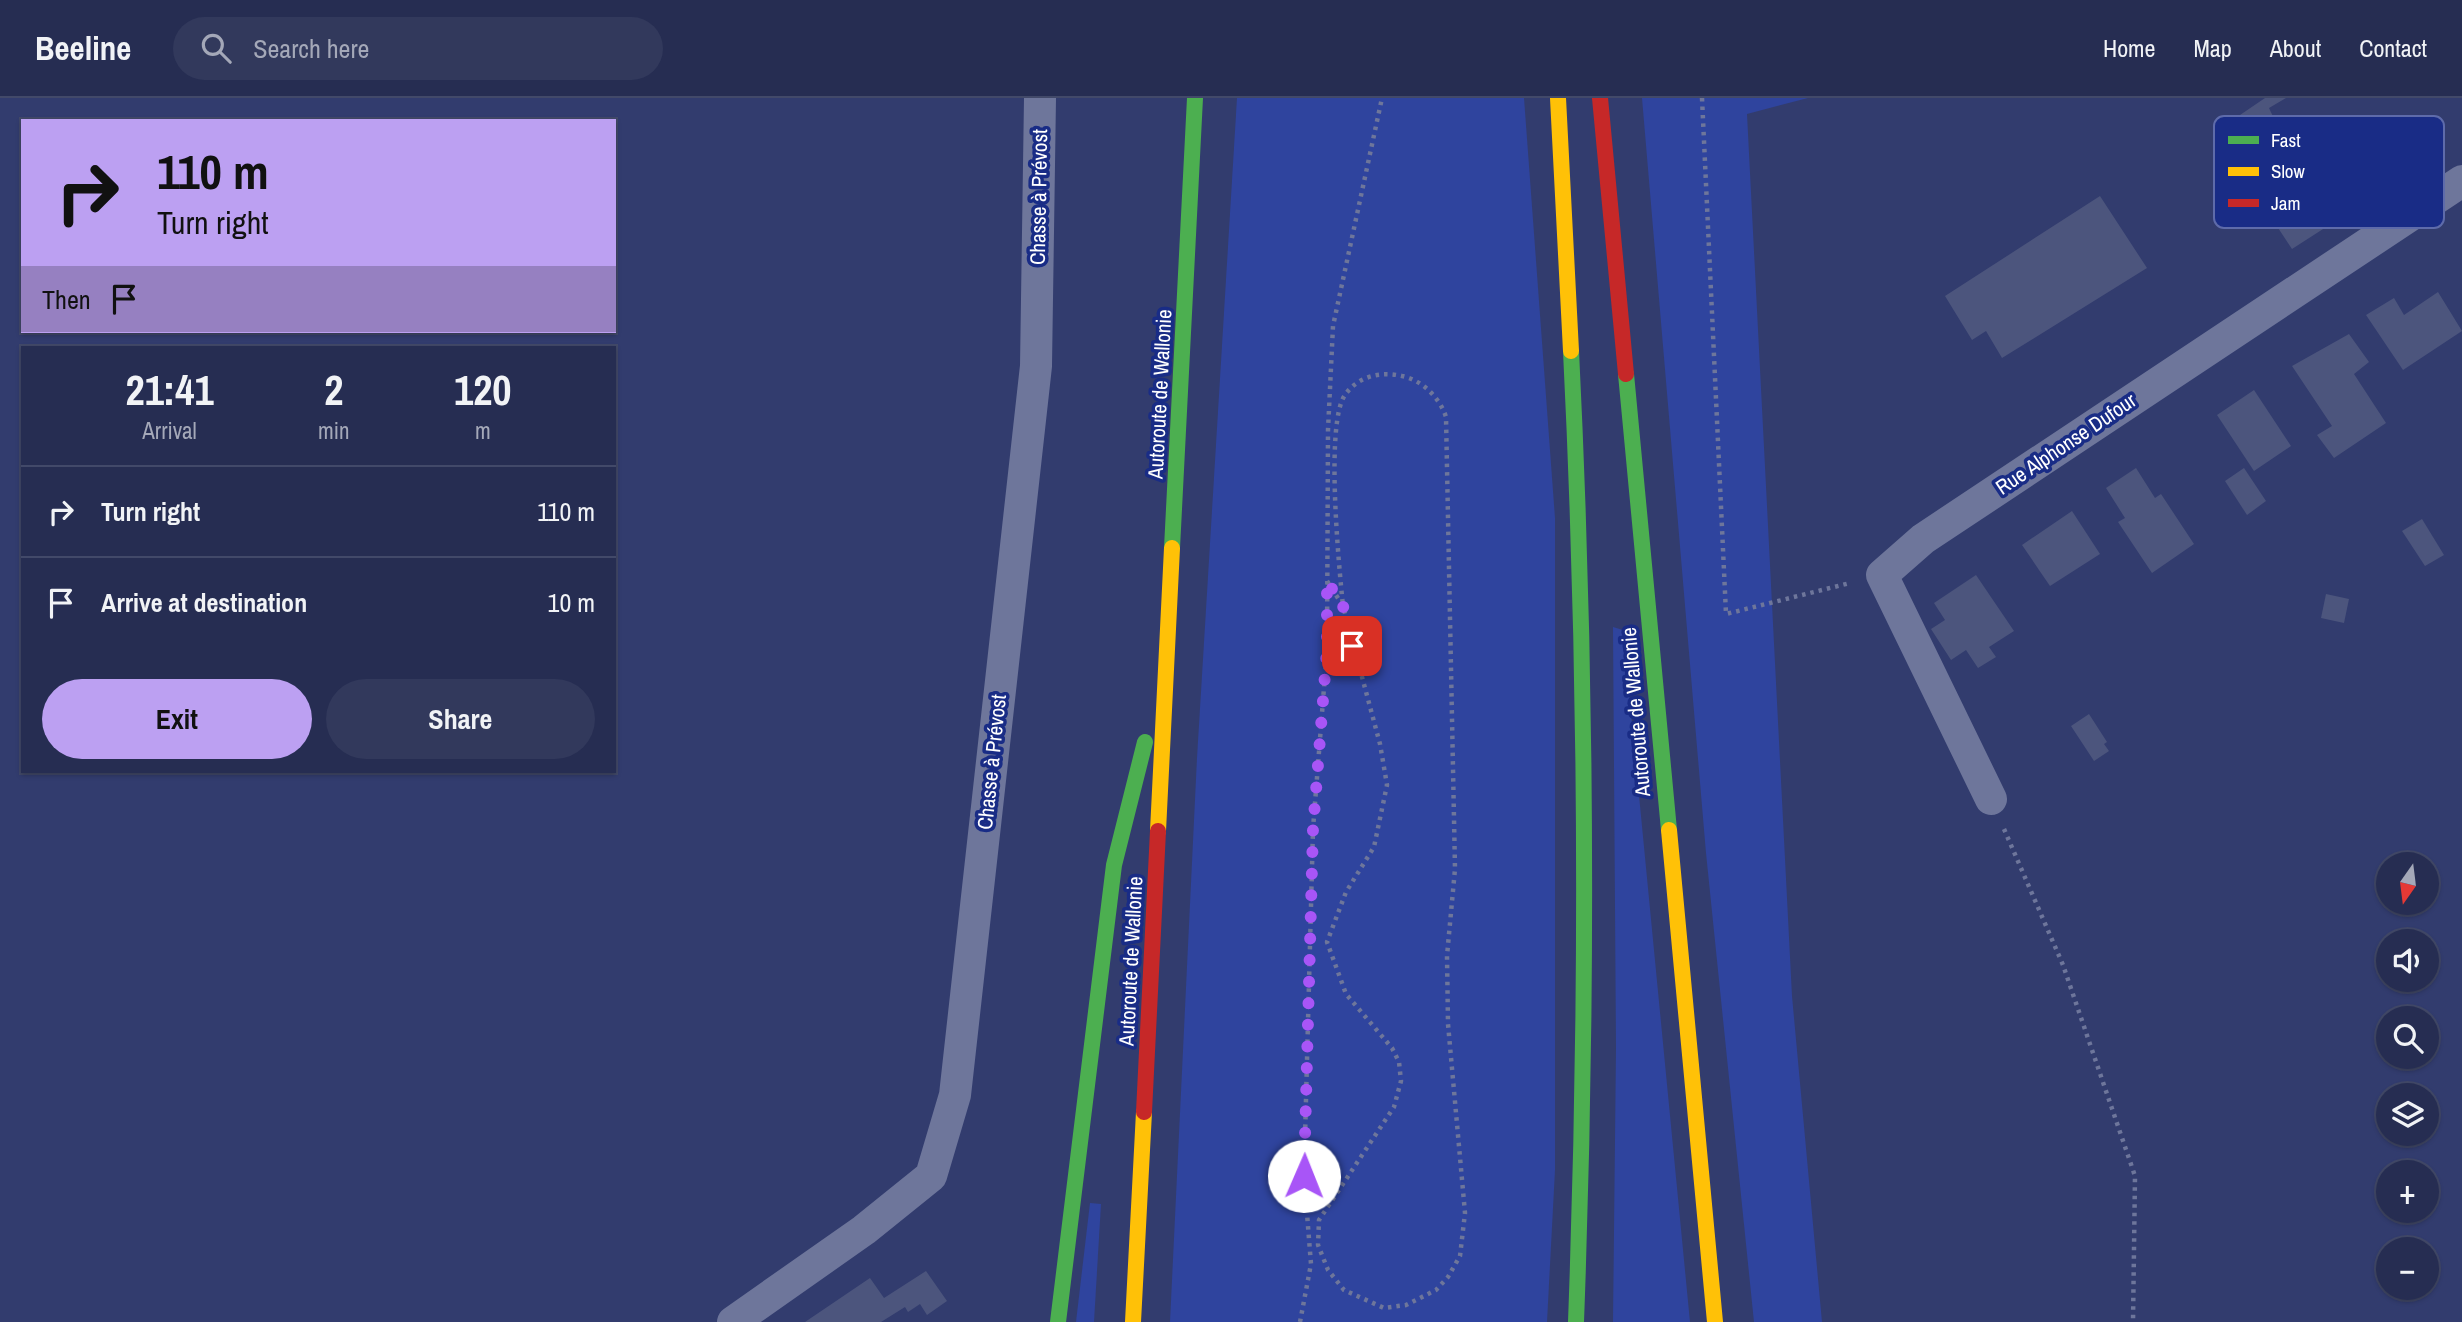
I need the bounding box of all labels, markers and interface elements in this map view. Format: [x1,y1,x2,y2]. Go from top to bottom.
search box [173,17,663,80]
text: Beeline [35,26,131,70]
icon: search [197,29,235,67]
text: Search here [253,31,369,66]
text: Home [2103,32,2155,64]
text: Map [2193,32,2232,64]
text: About [2270,32,2321,64]
text: Contact [2359,32,2427,64]
legend [2214,116,2444,228]
text: Fast [2271,127,2301,153]
street label: Chasse à Prévost [1023,129,1054,265]
text: 110 m [157,138,269,204]
icon: right [42,147,133,238]
text: Slow [2271,158,2306,184]
text: Jam [2271,190,2300,216]
text: Turn right [157,201,269,244]
icon: arrive [105,280,143,318]
text: Then [42,282,91,317]
street label: Autoroute de Wallonie [1141,308,1178,480]
text: 21:41 [126,362,214,418]
text: 2 [324,362,343,418]
text: 120 [454,362,512,418]
street label: Rue Alphonse Dufour [1990,386,2142,501]
text: Arrival [142,415,197,446]
text: min [318,415,350,446]
text: m [475,415,491,446]
icon: right [42,493,80,531]
text: Turn right [101,494,200,529]
text: 110 m [537,494,595,529]
icon: arrive [42,584,80,622]
text: Arrive at destination [101,585,307,620]
text: 10 m [548,585,595,620]
pin [1322,616,1382,676]
street label: Autoroute de Wallonie [1614,626,1657,799]
icon: arrive [1333,627,1371,665]
button: Exit [42,679,312,759]
button: Share [326,679,595,759]
street label: Chasse à Prévost [970,693,1013,831]
north arrow [2376,852,2440,915]
map controls [2376,852,2439,1300]
street label: Autoroute de Wallonie [1112,875,1149,1047]
button: sound [2376,929,2439,992]
button: search [2376,1006,2439,1069]
button: layers [2376,1083,2439,1146]
position arrow [1267,1139,1341,1213]
button: + [2376,1160,2439,1223]
button: − [2376,1237,2439,1300]

